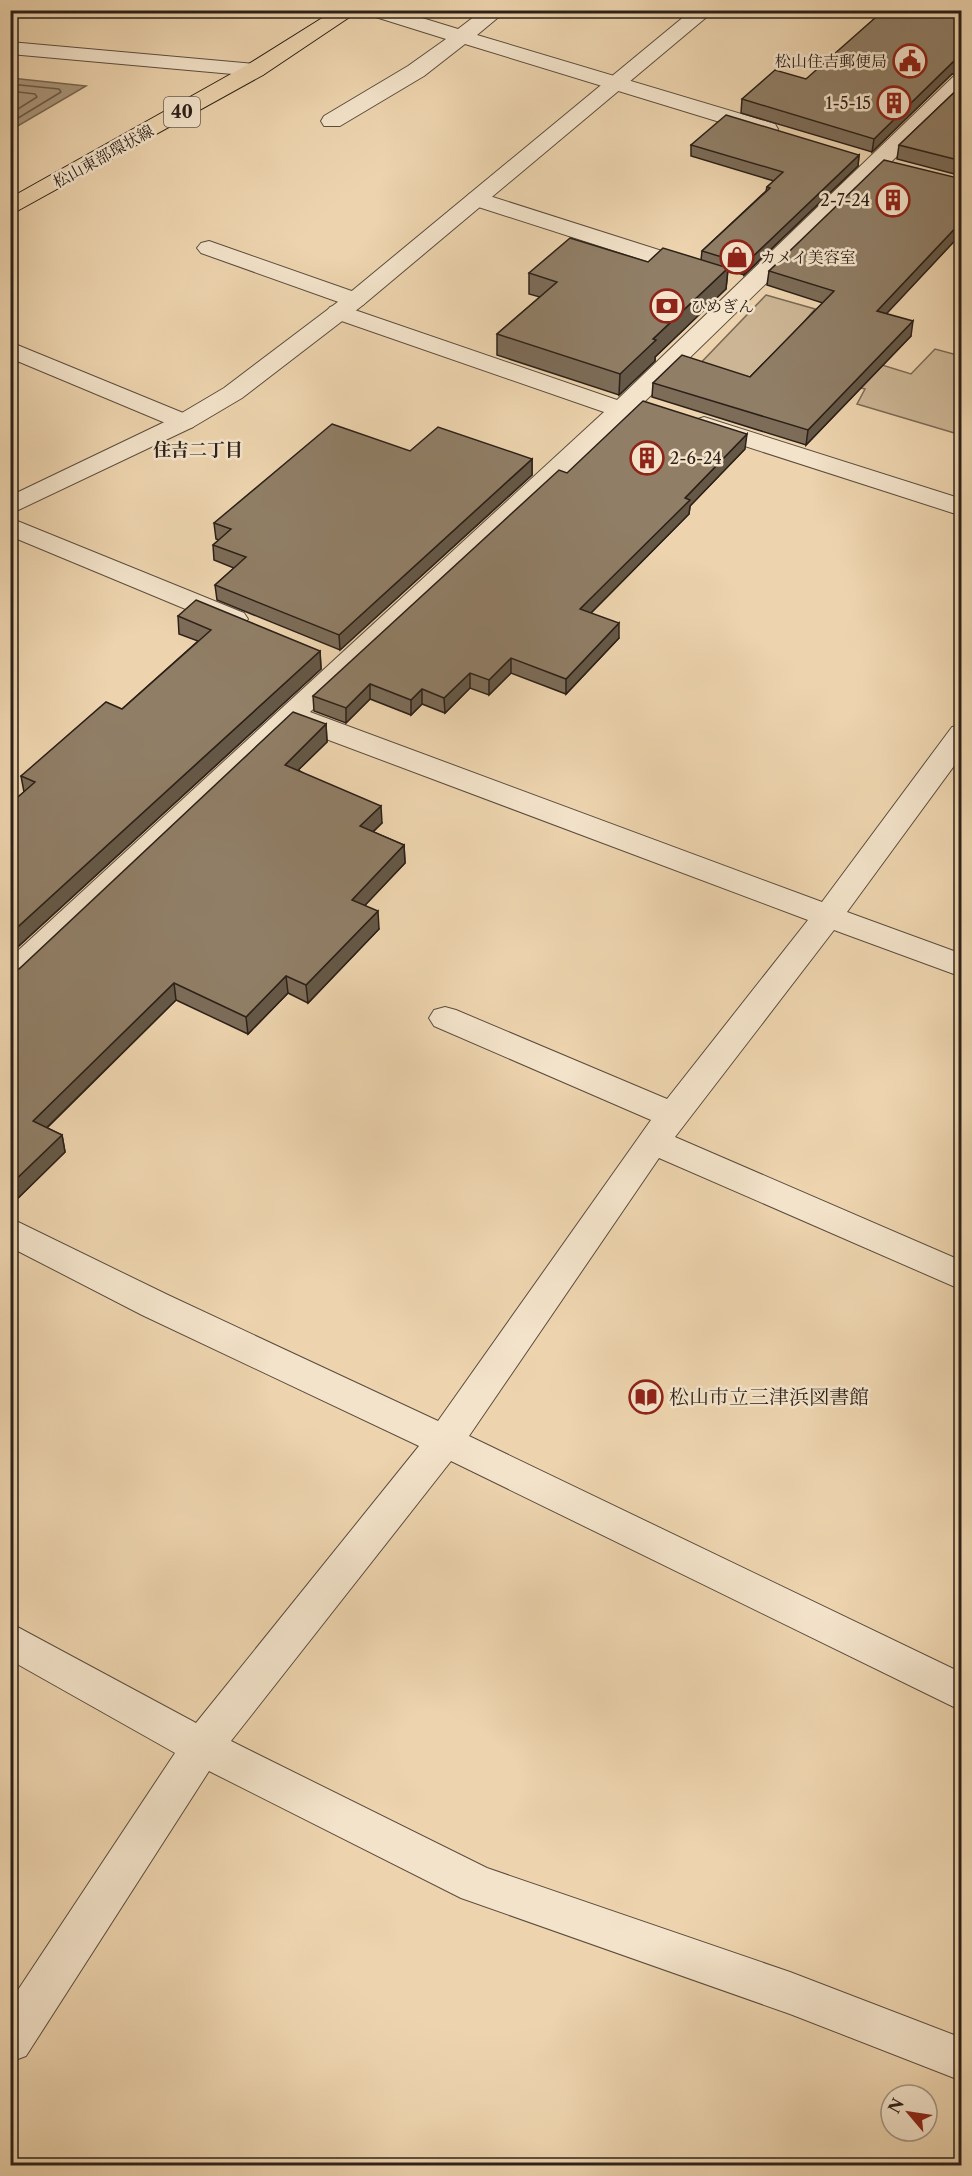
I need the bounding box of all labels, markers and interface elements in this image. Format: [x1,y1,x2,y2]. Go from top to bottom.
public building icon: 松山住吉郵便局 [892,43,928,79]
place label: 松山住吉郵便局 [775,51,887,71]
building icon: 1-5-15 [876,85,912,121]
place label: 1-5-15 [826,93,871,113]
road number: 40 [164,97,200,127]
street label: 松山東部環状線 [49,120,157,192]
building icon: 2-7-24 [875,182,911,218]
place label: 2-7-24 [821,190,870,210]
shop icon: カメイ美容室 [719,239,755,275]
place label: カメイ美容室 [760,247,856,267]
bank icon: ひめぎん [649,288,685,324]
place label: ひめぎん [690,296,754,316]
district label: 住吉二丁目 [153,439,243,461]
building icon: 2-6-24 [629,440,665,476]
place label: 2-6-24 [670,448,722,468]
library icon: 松山市立三津浜図書館 [628,1379,664,1415]
place label: 松山市立三津浜図書館 [669,1385,869,1409]
north arrow [879,2083,939,2143]
text: N [884,2095,908,2117]

